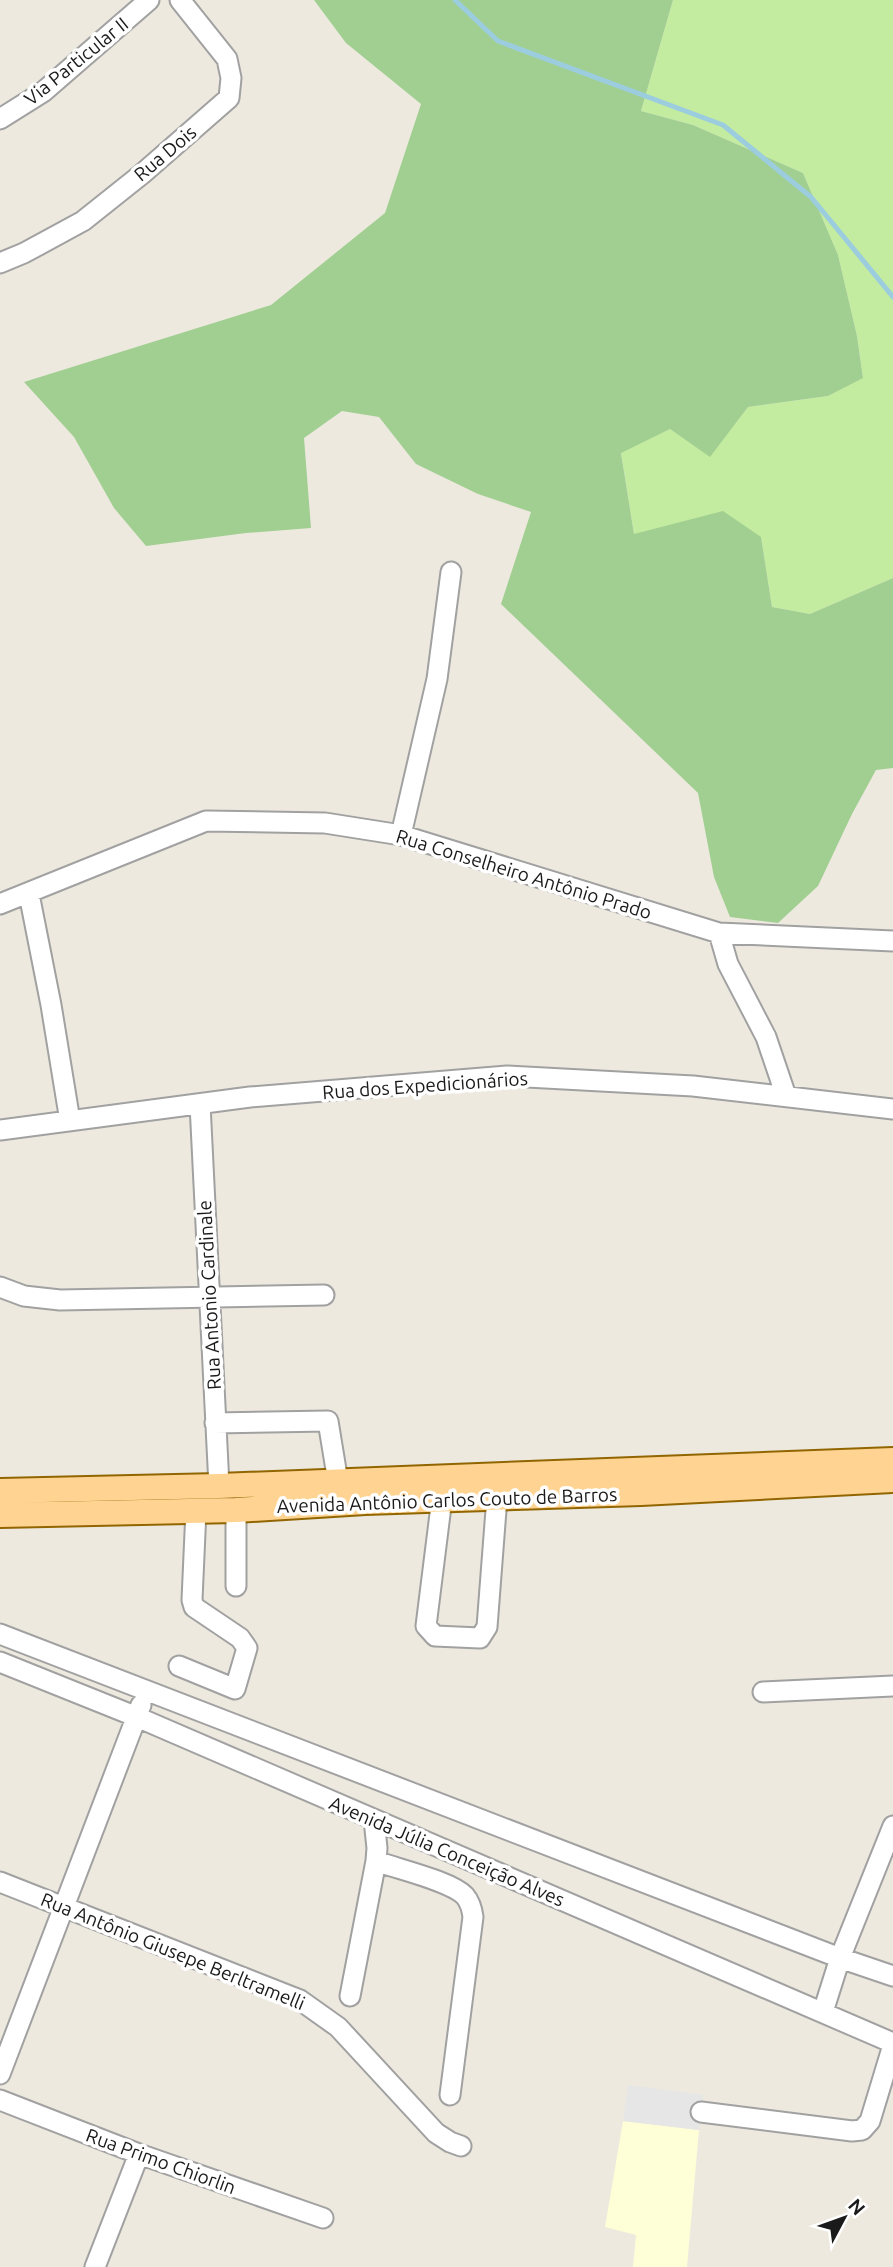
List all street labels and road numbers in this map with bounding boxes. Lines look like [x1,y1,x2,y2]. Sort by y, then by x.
street label: Via Particular II [20,12,132,110]
street label: Rua Dois [130,121,200,185]
street label: Rua Conselheiro Antônio Prado [394,825,654,923]
street label: Rua dos Expedicionários [322,1067,528,1103]
street label: Rua Antonio Cardinale [193,1200,225,1390]
street label: Avenida Antônio Carlos Couto de Barros [276,1483,618,1517]
street label: Avenida Júlia Conceição Alves [326,1791,568,1911]
street label: Rua Antônio Giusepe Berltramelli [38,1888,308,2014]
street label: Rua Primo Chiorlin [83,2124,239,2198]

